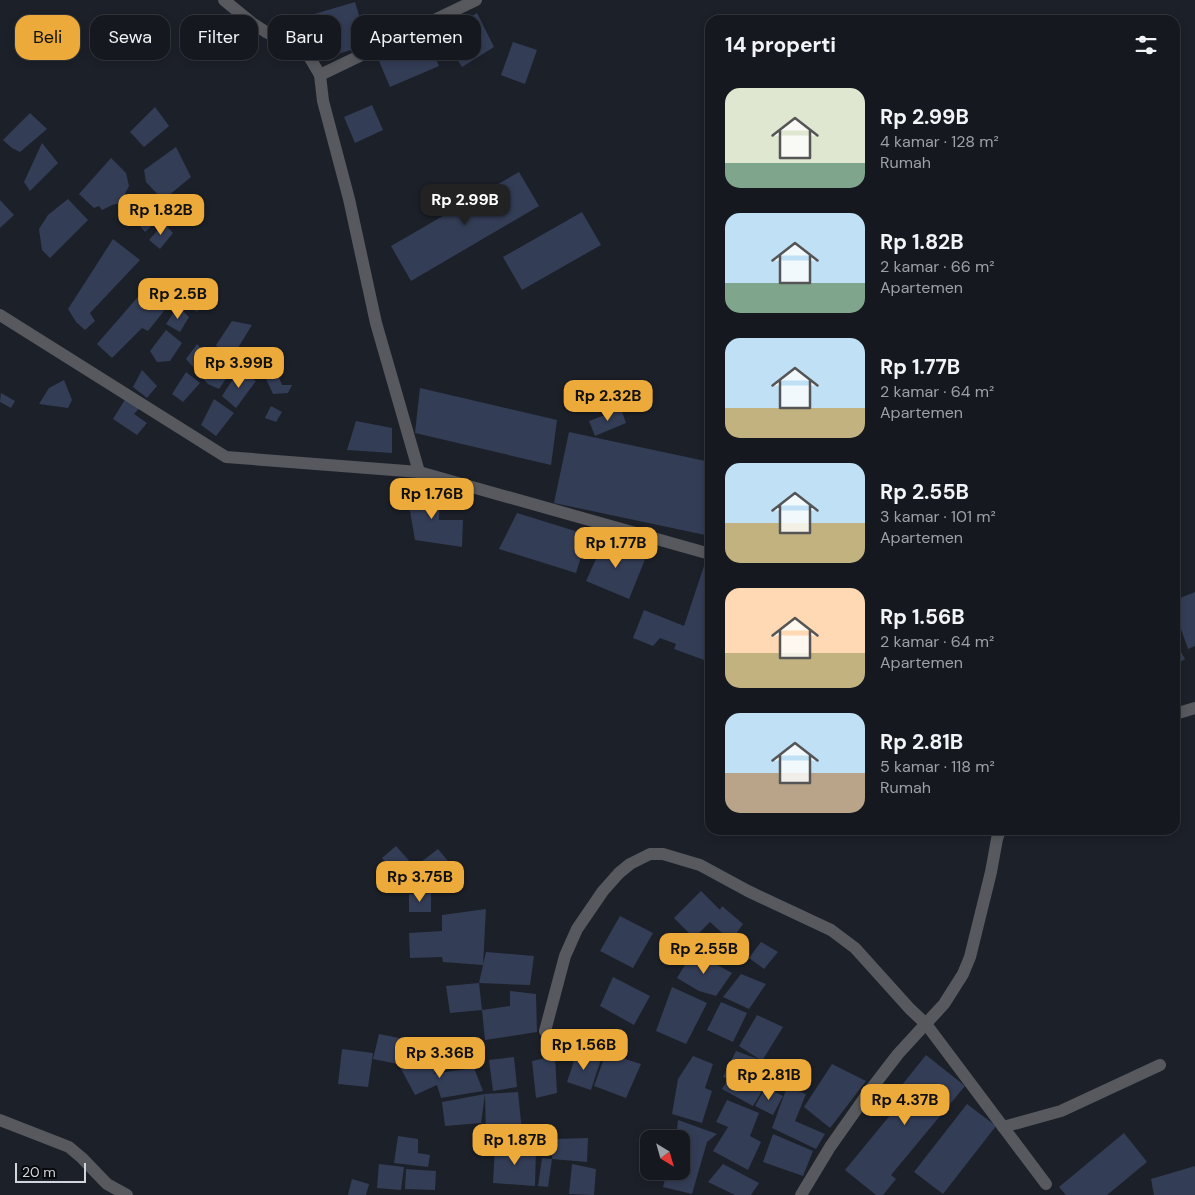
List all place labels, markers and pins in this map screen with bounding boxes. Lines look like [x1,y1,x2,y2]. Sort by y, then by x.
pin: Rp 2.99B [413,184,517,226]
pin: Rp 1.82B [109,194,213,236]
pin: Rp 2.5B [132,278,224,320]
pin: Rp 3.99B [187,346,291,389]
pin: Rp 2.32B [556,380,660,422]
pin: Rp 1.76B [380,478,484,520]
pin: Rp 1.77B [564,526,668,569]
pin: Rp 3.75B [368,860,472,903]
pin: Rp 2.55B [652,932,756,975]
pin: Rp 1.56B [532,1028,636,1071]
pin: Rp 3.36B [388,1036,492,1079]
pin: Rp 2.81B [717,1058,821,1101]
pin: Rp 4.37B [853,1084,957,1126]
pin: Rp 1.87B [463,1124,567,1166]

